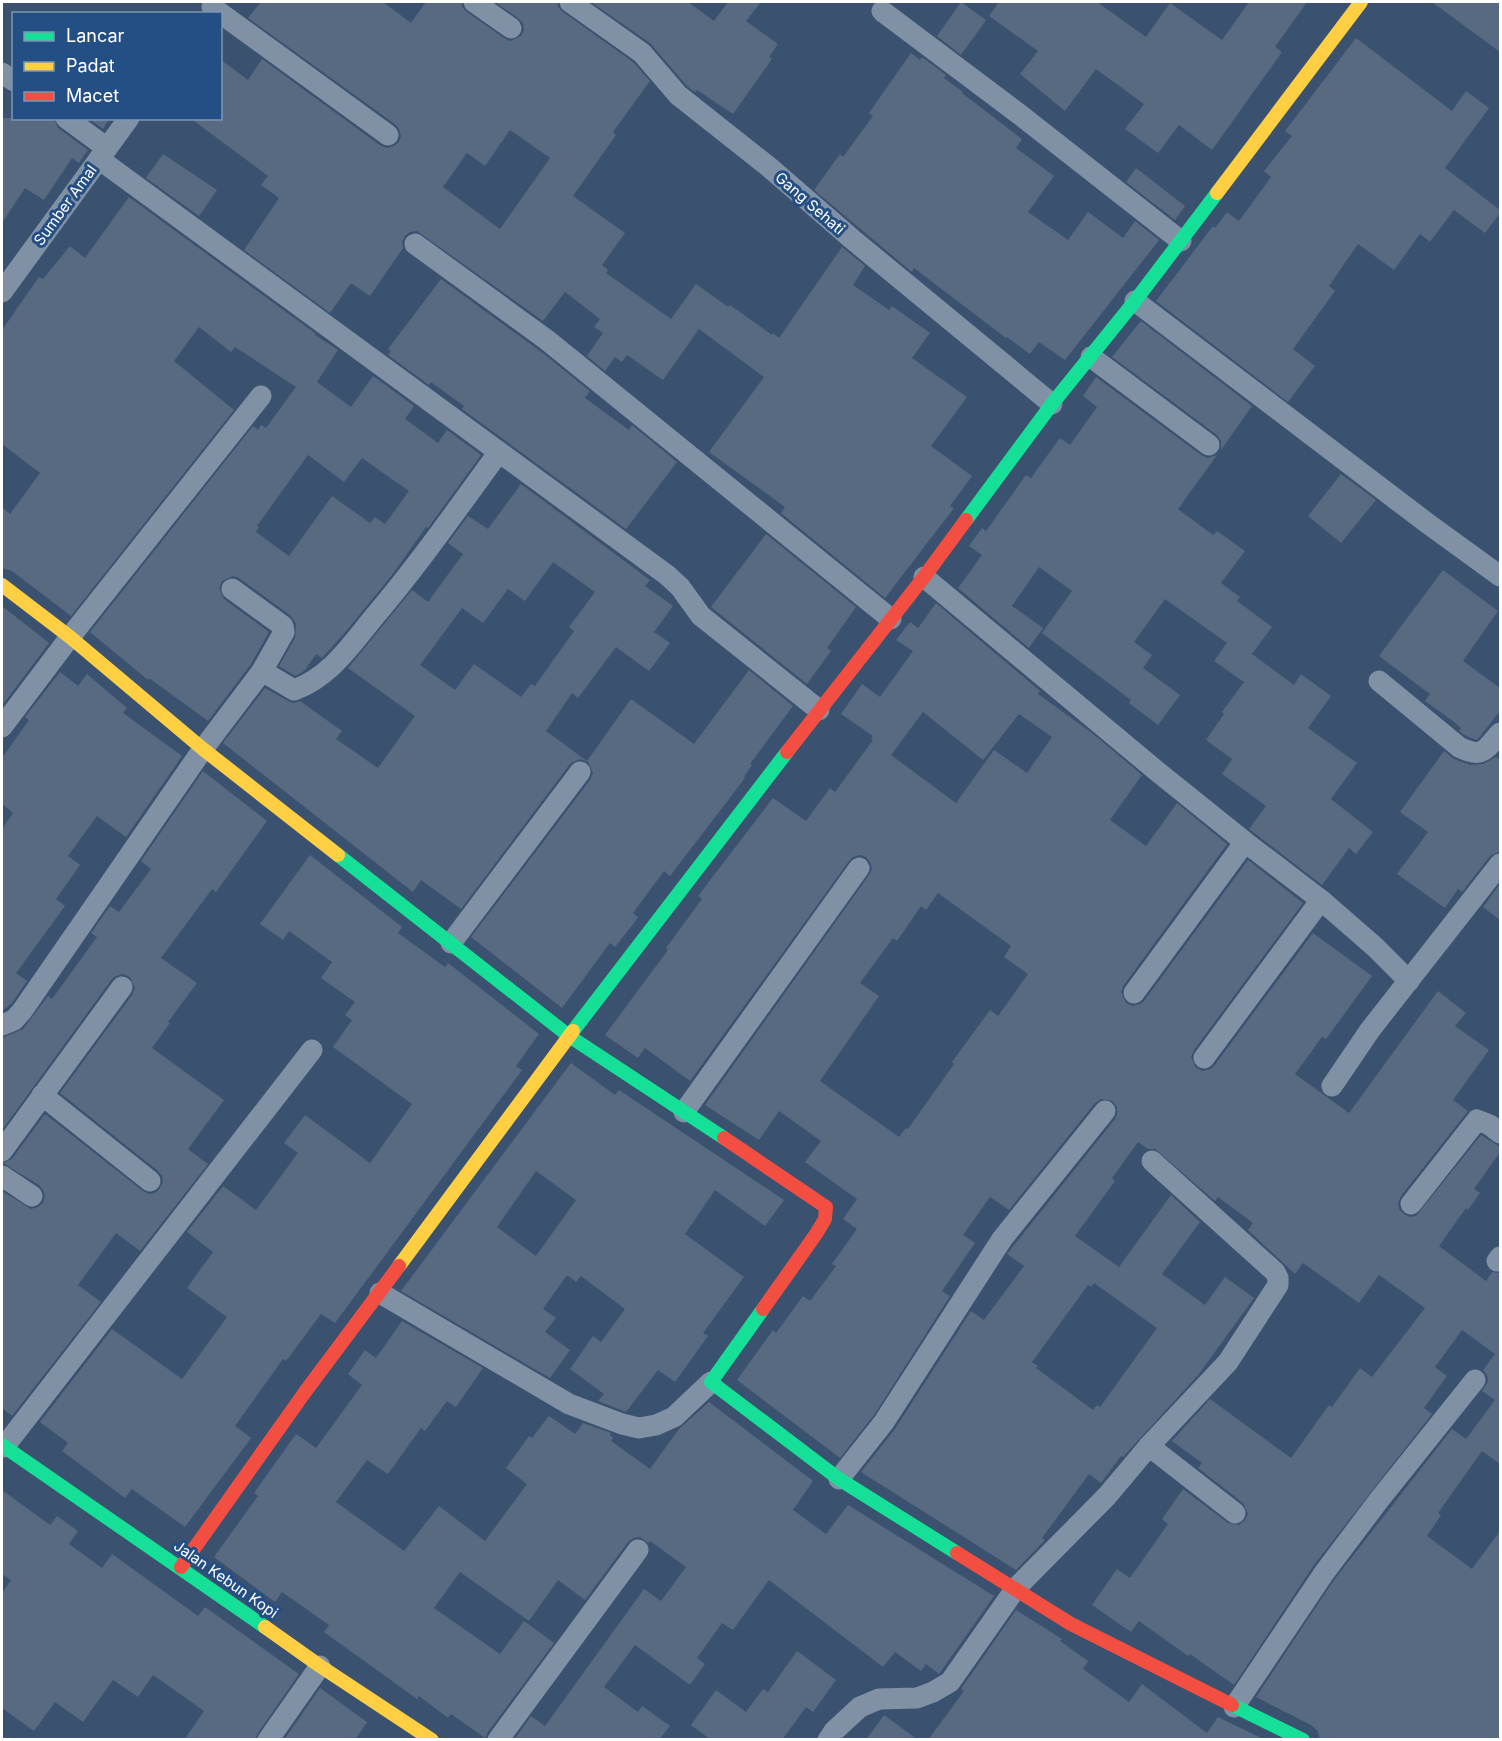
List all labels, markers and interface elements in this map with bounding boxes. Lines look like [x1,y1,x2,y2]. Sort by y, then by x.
legend [12,12,222,120]
text: Lancar [66,25,124,46]
text: Padat [66,55,115,76]
text: Macet [66,85,119,106]
street label: Sumber Amal [29,161,101,249]
street label: Gang Sehati [771,168,849,238]
street label: Jalan Kebun Kopi [170,1536,282,1622]

